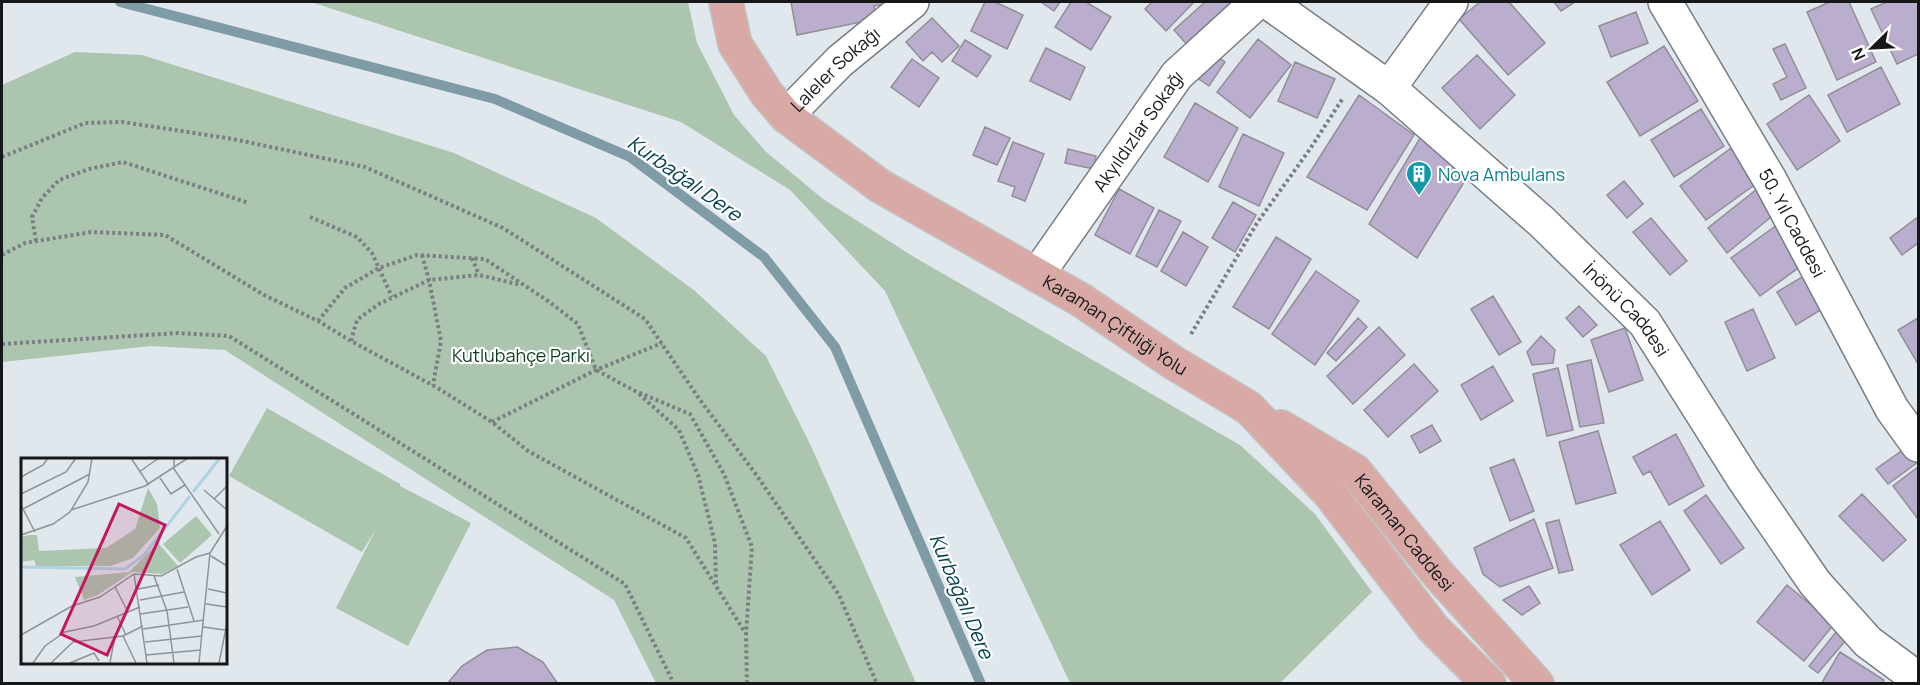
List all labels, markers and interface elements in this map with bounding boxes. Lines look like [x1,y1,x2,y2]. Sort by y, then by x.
north arrow [1842,18,1902,78]
street label: Laleler Sokağı [785,21,885,117]
text: N [1846,44,1871,64]
street label: Akyıldızlar Sokağı [1087,64,1187,196]
water label: Kurbağalı Dere [623,129,748,228]
building icon: Nova Ambulans [1404,159,1434,197]
place label: Nova Ambulans [1438,162,1565,186]
street label: 50. Yıl Caddesi [1754,164,1832,281]
street label: İnönü Caddesi [1578,257,1675,361]
street label: Karaman Çiftliği Yolu [1039,269,1192,381]
park label: Kutlubahçe Parkı [452,343,590,367]
inset map [21,458,226,664]
street label: Karaman Caddesi [1350,469,1460,596]
water label: Kurbağalı Dere [924,529,1001,664]

